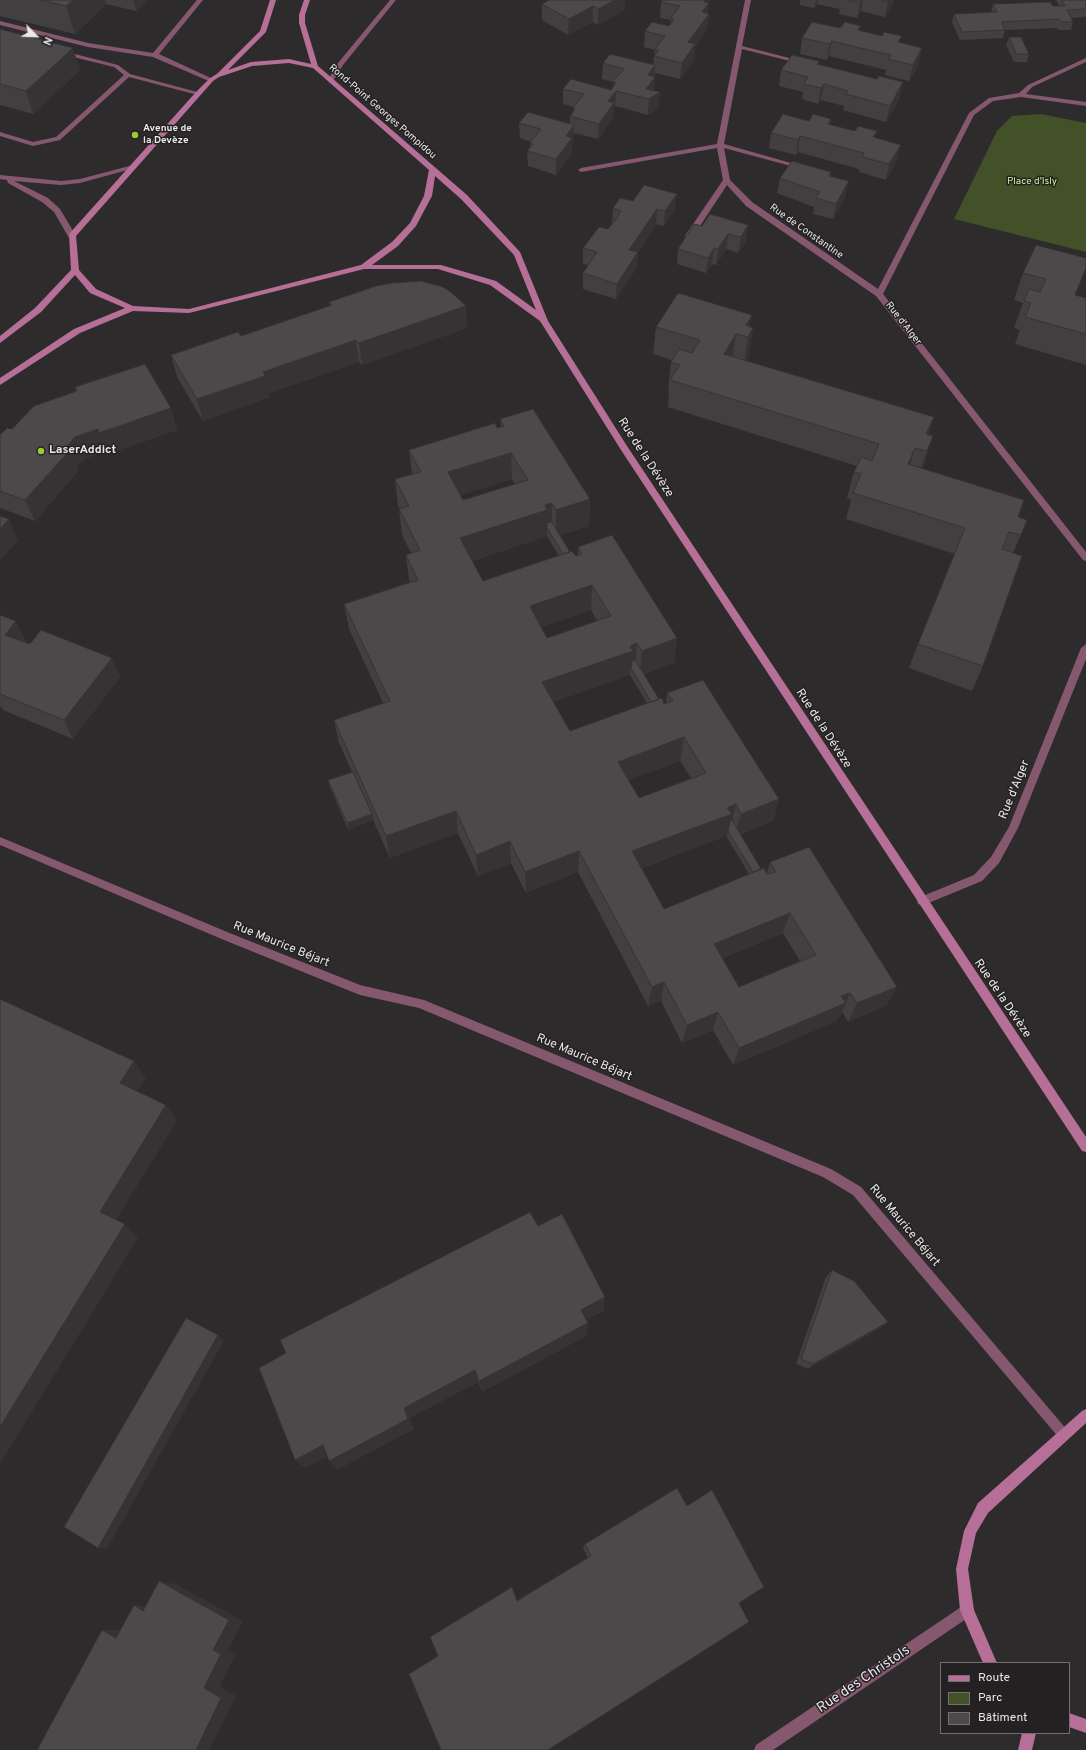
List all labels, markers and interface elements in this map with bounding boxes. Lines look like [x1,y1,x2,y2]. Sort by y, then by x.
north arrow [16,16,56,56]
text: N [39,34,55,47]
street label: Rond-Point Georges Pompidou [326,62,438,162]
place label: Avenue de la Devèze [143,123,192,146]
marker: Avenue de la Devèze [130,130,140,140]
park label: Place d'Isly [1007,176,1057,188]
street label: Rue de Constantine [767,202,845,262]
street label: Rue d'Alger [882,300,924,348]
street label: Rue de la Dévèze [614,416,676,500]
place label: LaserAddict [49,444,116,458]
marker: LaserAddict [36,446,46,456]
street label: Rue de la Dévèze [792,687,854,771]
street label: Rue d'Alger [997,758,1033,822]
street label: Rue Maurice Béjart [231,919,331,971]
street label: Rue de la Dévèze [970,957,1034,1041]
street label: Rue Maurice Béjart [534,1031,634,1085]
street label: Rue Maurice Béjart [866,1182,942,1270]
street label: Rue des Christols [814,1643,914,1717]
legend [940,1662,1070,1734]
text: Route [978,1670,1010,1686]
text: Parc [978,1690,1002,1706]
text: Bâtiment [978,1710,1028,1726]

